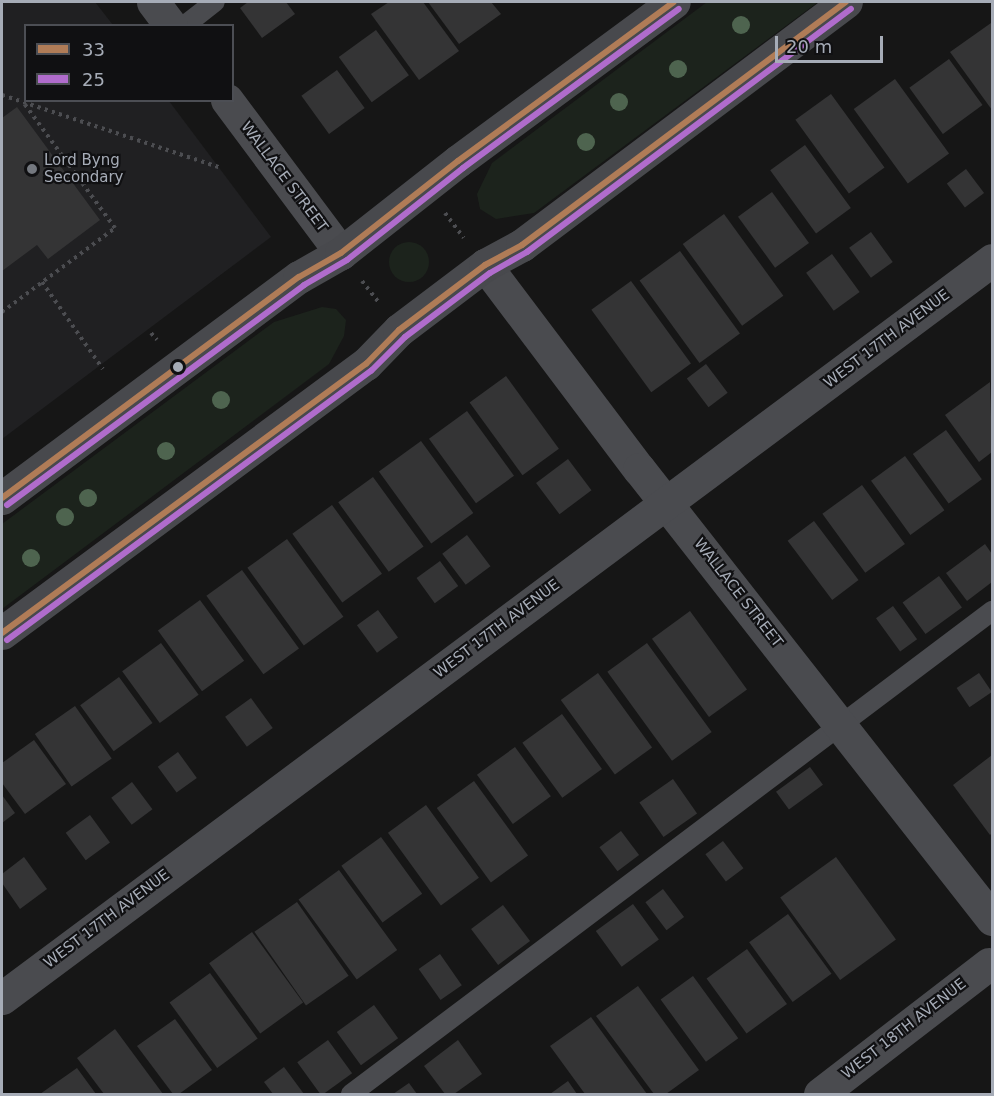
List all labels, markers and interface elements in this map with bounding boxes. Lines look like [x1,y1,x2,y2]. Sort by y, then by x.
legend [24,24,234,102]
scale bar [778,24,886,62]
text: 20 m [786,36,832,57]
text: 33 [82,39,105,60]
text: 25 [82,69,105,90]
street label: WALLACE STREET [237,118,331,236]
place label: Lord Byng Secondary [44,151,123,186]
marker: Lord Byng Secondary [25,162,39,176]
street label: WEST 17TH AVENUE [821,286,953,392]
unlabelled marker [172,361,184,373]
street label: WALLACE STREET [690,535,786,651]
street label: WEST 17TH AVENUE [431,576,563,682]
street label: WEST 17TH AVENUE [41,866,173,972]
street label: WEST 18TH AVENUE [838,975,970,1083]

